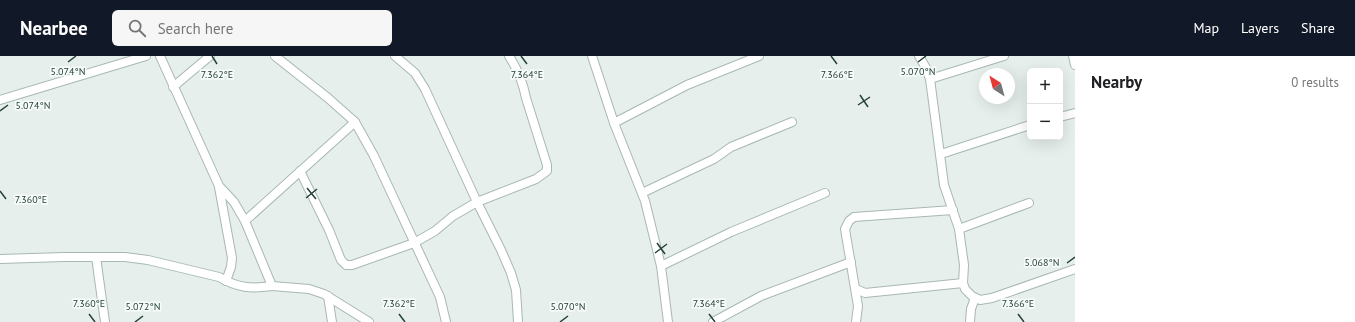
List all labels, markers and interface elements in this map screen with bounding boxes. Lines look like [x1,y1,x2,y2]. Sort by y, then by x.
search box [112,10,392,46]
text: Nearbee [20,16,88,40]
icon: search [126,17,148,39]
text: Search here [158,19,233,38]
text: Map [1193,19,1219,37]
text: Layers [1241,19,1279,37]
text: Share [1301,19,1335,37]
text: 5.074°N [51,65,85,78]
text: 5.070°N [901,65,935,78]
text: 7.362°E [201,68,233,81]
text: 7.364°E [511,68,543,81]
text: 7.366°E [821,68,853,81]
north arrow [979,68,1015,104]
map controls [1027,68,1063,140]
button: + [1027,68,1063,104]
text: Nearby [1091,71,1142,93]
text: 0 results [1291,74,1339,91]
text: 5.074°N [16,99,50,112]
button: − [1027,104,1063,140]
text: 7.360°E [15,193,47,206]
text: 5.068°N [1025,256,1059,269]
text: 7.360°E [73,297,105,310]
text: 7.362°E [383,297,415,310]
text: 7.364°E [693,297,725,310]
text: 7.366°E [1002,297,1034,310]
text: 5.072°N [126,300,160,313]
text: 5.070°N [551,300,585,313]

